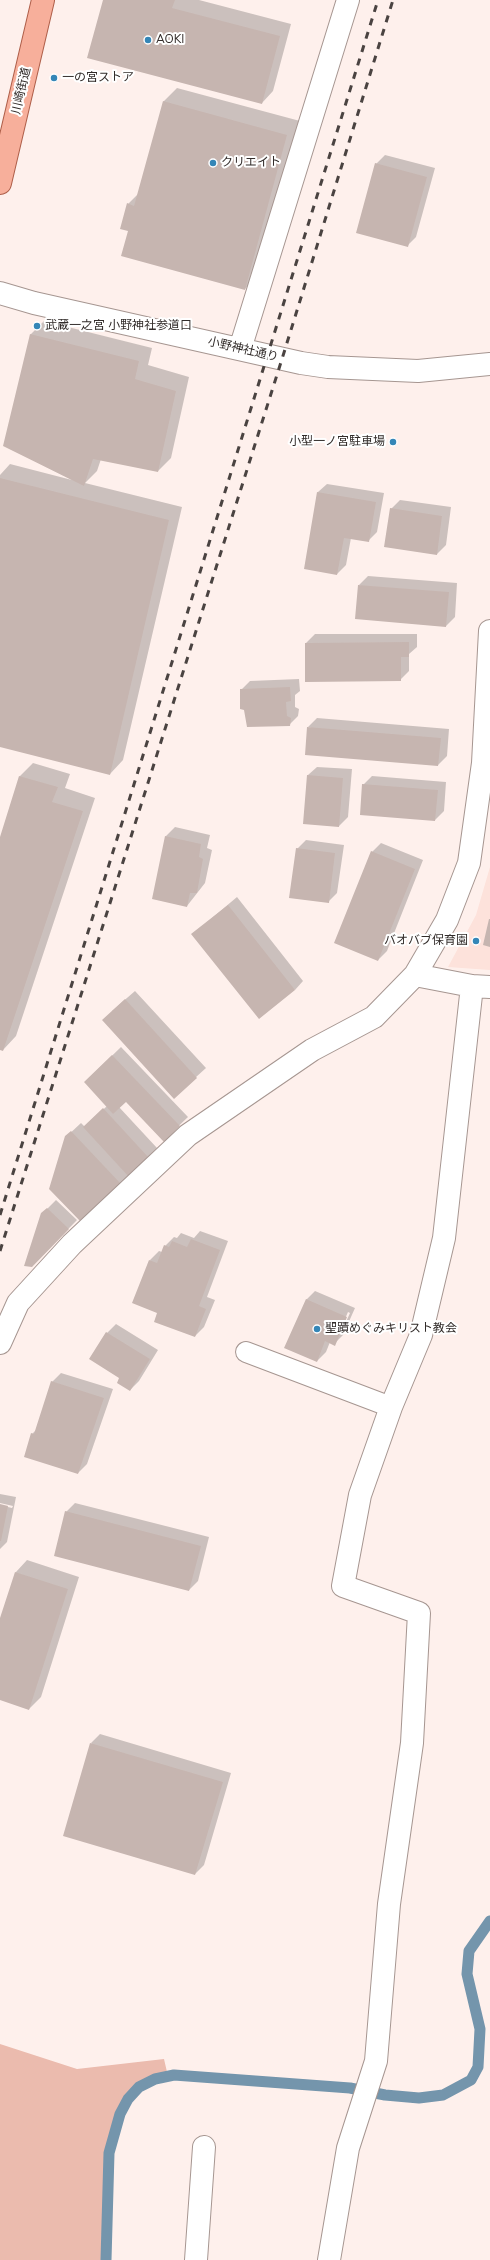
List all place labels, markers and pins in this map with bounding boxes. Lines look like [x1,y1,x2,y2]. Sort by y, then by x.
place label: AOKI [156,33,184,47]
marker: AOKI [143,35,153,45]
place label: 一の宮ストア [62,71,134,85]
marker: 一の宮ストア [49,73,59,83]
place label: クリエイト [221,156,281,170]
marker: クリエイト [208,158,218,168]
place label: 武蔵一之宮 小野神社参道口 [45,319,192,333]
marker: 武蔵一之宮 小野神社参道口 [32,321,42,331]
place label: 小型一ノ宮駐車場 [289,435,385,449]
marker: 小型一ノ宮駐車場 [388,437,398,447]
place label: バオバブ保育園 [384,934,468,948]
marker: バオバブ保育園 [471,936,481,946]
place label: 聖蹟めぐみキリスト教会 [325,1322,457,1336]
marker: 聖蹟めぐみキリスト教会 [312,1324,322,1334]

